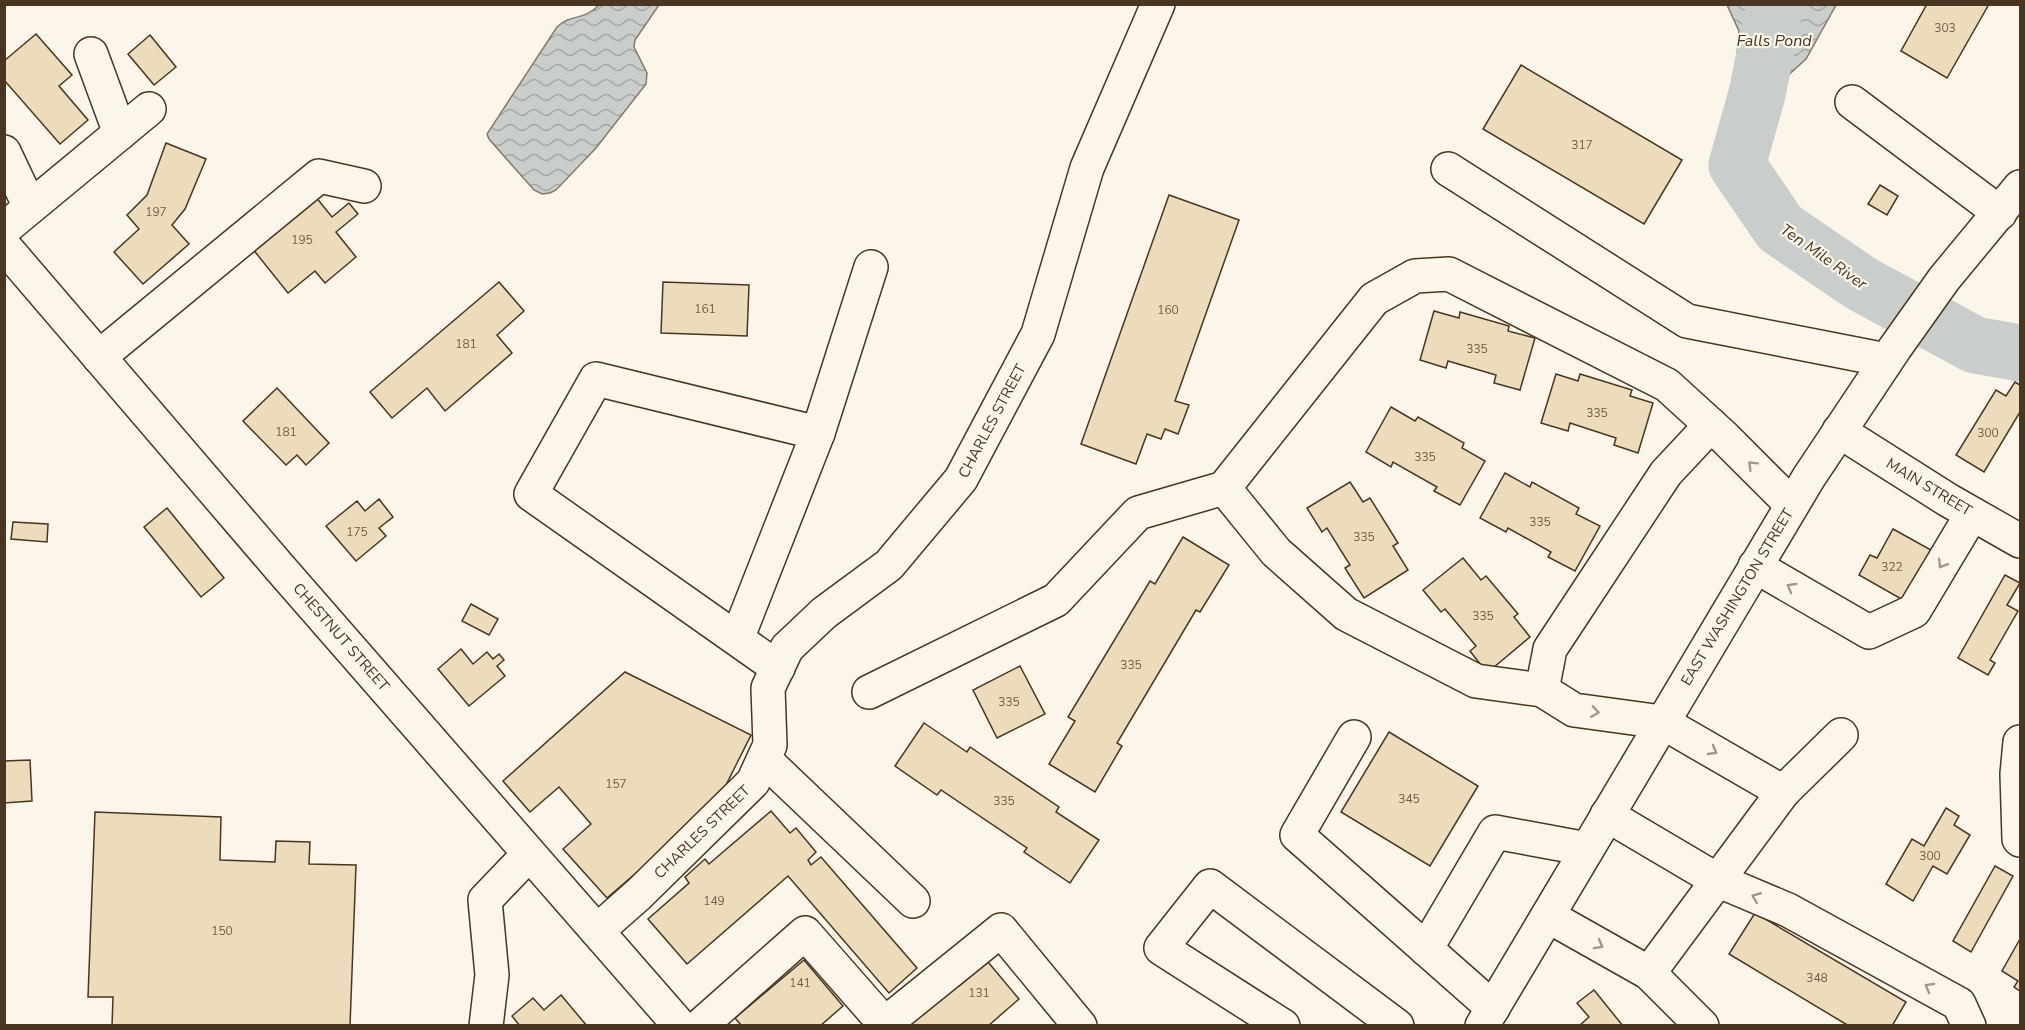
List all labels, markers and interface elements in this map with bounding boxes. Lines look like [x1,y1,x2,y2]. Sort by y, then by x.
house number: 303 [1934,20,1956,36]
water label: Falls Pond [1736,30,1812,52]
house number: 317 [1571,137,1593,153]
house number: 197 [145,204,167,220]
water label: Ten Mile River [1776,219,1872,296]
house number: 195 [291,232,313,248]
house number: 161 [694,301,716,317]
house number: 160 [1157,302,1179,318]
house number: 181 [455,336,477,352]
house number: 335 [1466,341,1488,357]
street label: CHARLES STREET [953,360,1031,482]
house number: 335 [1586,405,1608,421]
house number: 181 [275,424,297,440]
house number: 300 [1977,425,1999,441]
house number: 335 [1414,449,1436,465]
street label: MAIN STREET [1882,453,1976,521]
one-way arrow [1748,461,1759,471]
street label: EAST WASHINGTON STREET [1676,505,1798,689]
house number: 335 [1529,514,1551,530]
house number: 175 [346,524,368,540]
house number: 335 [1353,529,1375,545]
one-way arrow [1938,558,1950,568]
house number: 322 [1881,559,1903,575]
street label: CHESTNUT STREET [288,579,394,695]
one-way arrow [1787,583,1797,594]
house number: 335 [1472,608,1494,624]
house number: 335 [1120,657,1142,673]
house number: 335 [998,694,1020,710]
one-way arrow [1590,706,1599,718]
one-way arrow [1707,744,1717,756]
house number: 157 [605,776,627,792]
street label: CHARLES STREET [649,781,755,883]
house number: 345 [1398,791,1420,807]
house number: 335 [993,793,1015,809]
house number: 300 [1919,848,1941,864]
one-way arrow [1752,892,1763,904]
house number: 149 [703,893,725,909]
house number: 150 [211,923,233,939]
one-way arrow [1592,937,1603,949]
house number: 348 [1806,970,1828,986]
house number: 141 [789,975,811,991]
one-way arrow [1925,983,1935,994]
house number: 131 [968,985,990,1001]

